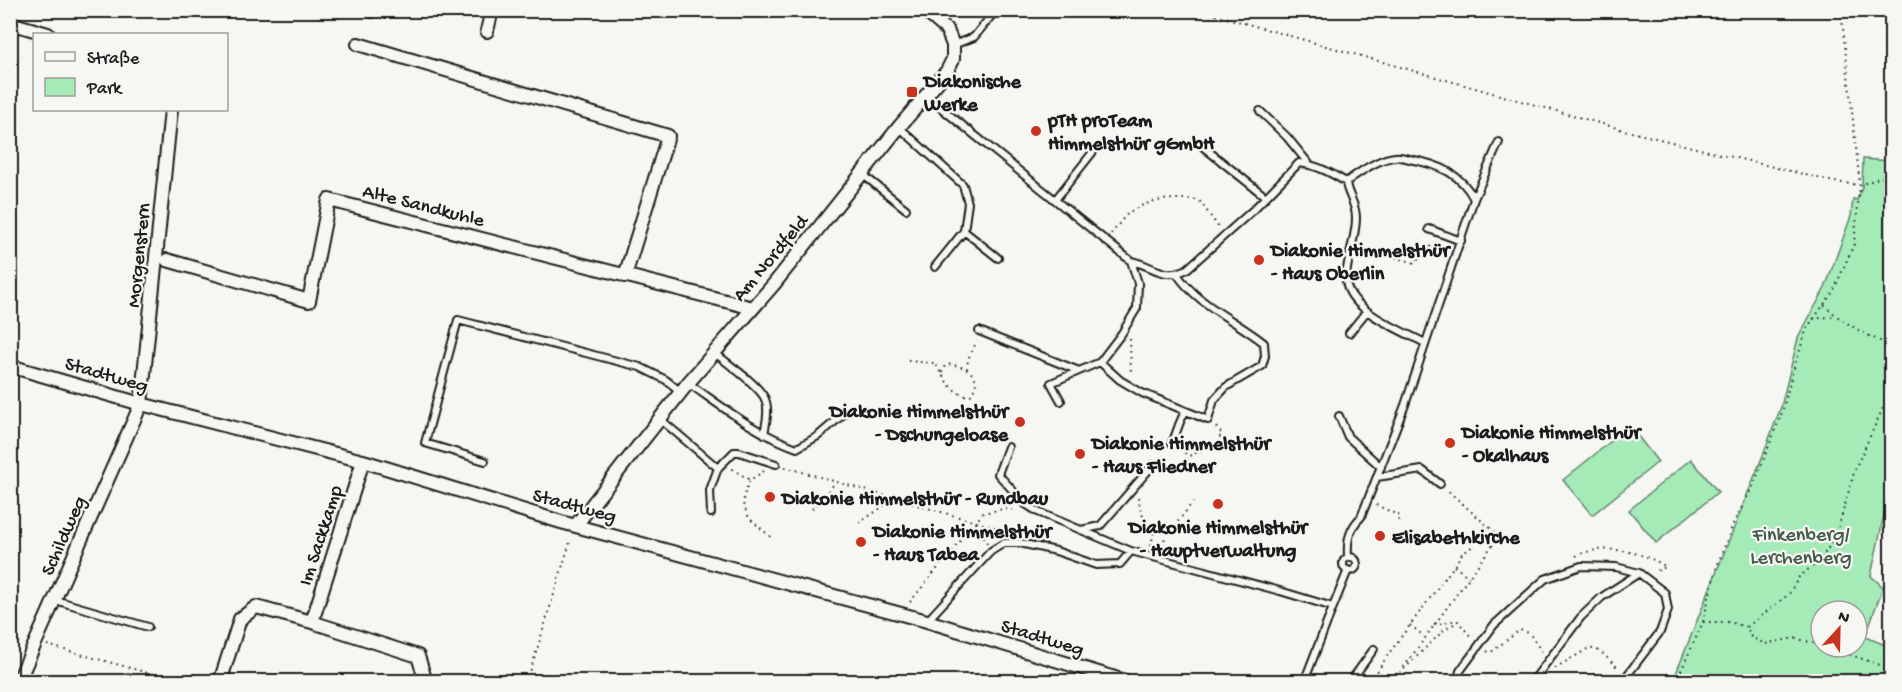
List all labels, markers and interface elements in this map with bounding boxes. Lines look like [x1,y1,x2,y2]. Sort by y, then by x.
legend [33,33,228,111]
text: Straße [87,49,140,70]
place label: Diakonische Werke [922,72,1022,118]
text: Park [86,79,123,100]
marker: Diakonische Werke [905,85,919,99]
place label: pTH proTeam Himmelsthür gGmbH [1047,111,1215,157]
marker: pTH proTeam Himmelsthür gGmbH [1029,124,1043,138]
street label: Alte Sandkuhle [360,181,487,234]
street label: Morgenstern [124,201,157,309]
street label: Am Nordfeld [729,210,816,307]
place label: Diakonie Himmelsthür - Haus Oberlin [1269,241,1451,287]
marker: Diakonie Himmelsthür - Haus Oberlin [1252,253,1266,267]
street label: Stadtweg [62,354,150,399]
place label: Diakonie Himmelsthür - Dschungeloase [828,402,1010,448]
marker: Diakonie Himmelsthür - Dschungeloase [1013,415,1027,429]
place label: Diakonie Himmelsthür - Okalhaus [1460,423,1642,469]
place label: Diakonie Himmelsthür - Haus Fliedner [1090,434,1272,480]
marker: Diakonie Himmelsthür - Okalhaus [1443,436,1457,450]
marker: Diakonie Himmelsthür - Haus Fliedner [1073,447,1087,461]
street label: Im Sackkamp [295,483,349,589]
street label: Stadtweg [530,485,618,530]
place label: Diakonie Himmelsthür - Rundbau [780,489,1049,512]
marker: Diakonie Himmelsthür - Rundbau [763,490,777,504]
street label: Schildweg [38,493,93,580]
marker: Diakonie Himmelsthür - Hauptverwaltung [1211,497,1225,511]
place label: Diakonie Himmelsthür - Hauptverwaltung [1127,518,1309,564]
place label: Diakonie Himmelsthür - Haus Tabea [871,522,1053,568]
park label: Finkenberg/ Lerchenberg [1750,525,1852,571]
place label: Elisabethkirche [1392,528,1520,551]
marker: Elisabethkirche [1373,529,1387,543]
marker: Diakonie Himmelsthür - Haus Tabea [854,535,868,549]
north arrow [1809,599,1869,659]
text: N [1835,608,1852,629]
street label: Stadtweg [998,616,1086,663]

